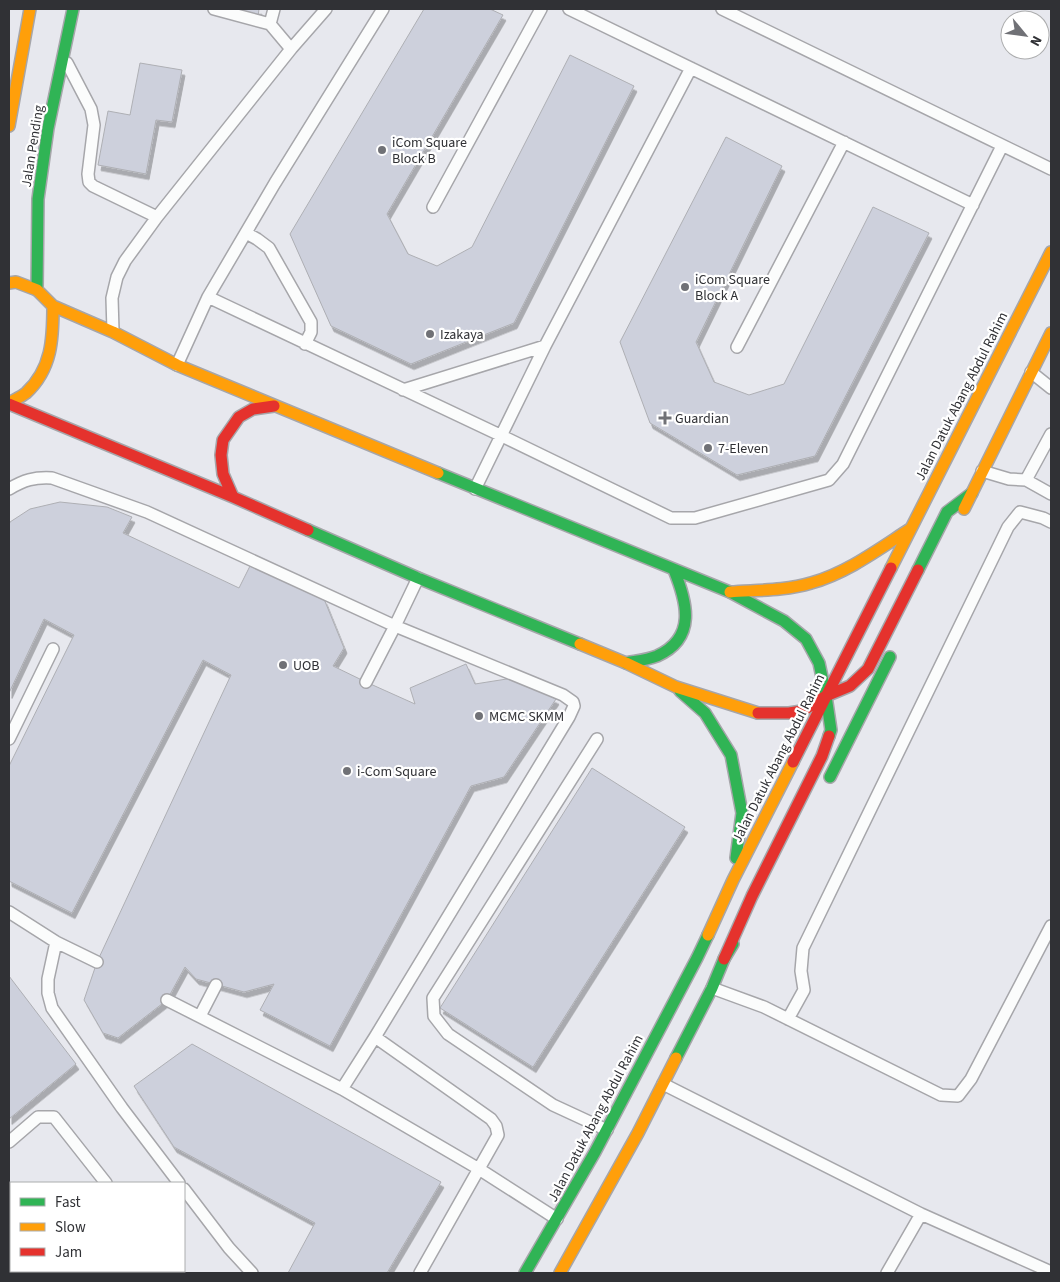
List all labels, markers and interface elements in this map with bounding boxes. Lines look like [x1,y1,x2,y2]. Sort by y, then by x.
north arrow [1000,10,1050,60]
text: N [1024,32,1046,50]
street label: Jalan Pending [17,104,49,189]
place label: iCom Square Block B [392,133,467,169]
marker: iCom Square Block B [376,144,388,156]
place label: iCom Square Block A [695,270,770,306]
marker: iCom Square Block A [679,281,691,293]
street label: Jalan Datuk Abang Abdul Rahim [911,309,1013,484]
place label: Izakaya [440,325,484,345]
marker: Izakaya [424,328,436,340]
place label: Guardian [675,409,729,429]
marker: Guardian [659,412,671,424]
place label: 7-Eleven [718,439,768,459]
marker: 7-Eleven [702,442,714,454]
place label: UOB [293,656,320,676]
marker: UOB [277,659,289,671]
street label: Jalan Datuk Abang Abdul Rahim [728,671,830,846]
place label: MCMC SKMM [489,707,564,727]
marker: MCMC SKMM [473,710,485,722]
place label: i-Com Square [357,762,436,782]
marker: i-Com Square [341,765,353,777]
street label: Jalan Datuk Abang Abdul Rahim [543,1031,649,1206]
legend [10,1182,185,1272]
text: Fast [55,1192,81,1213]
text: Slow [55,1217,86,1238]
text: Jam [55,1242,82,1263]

